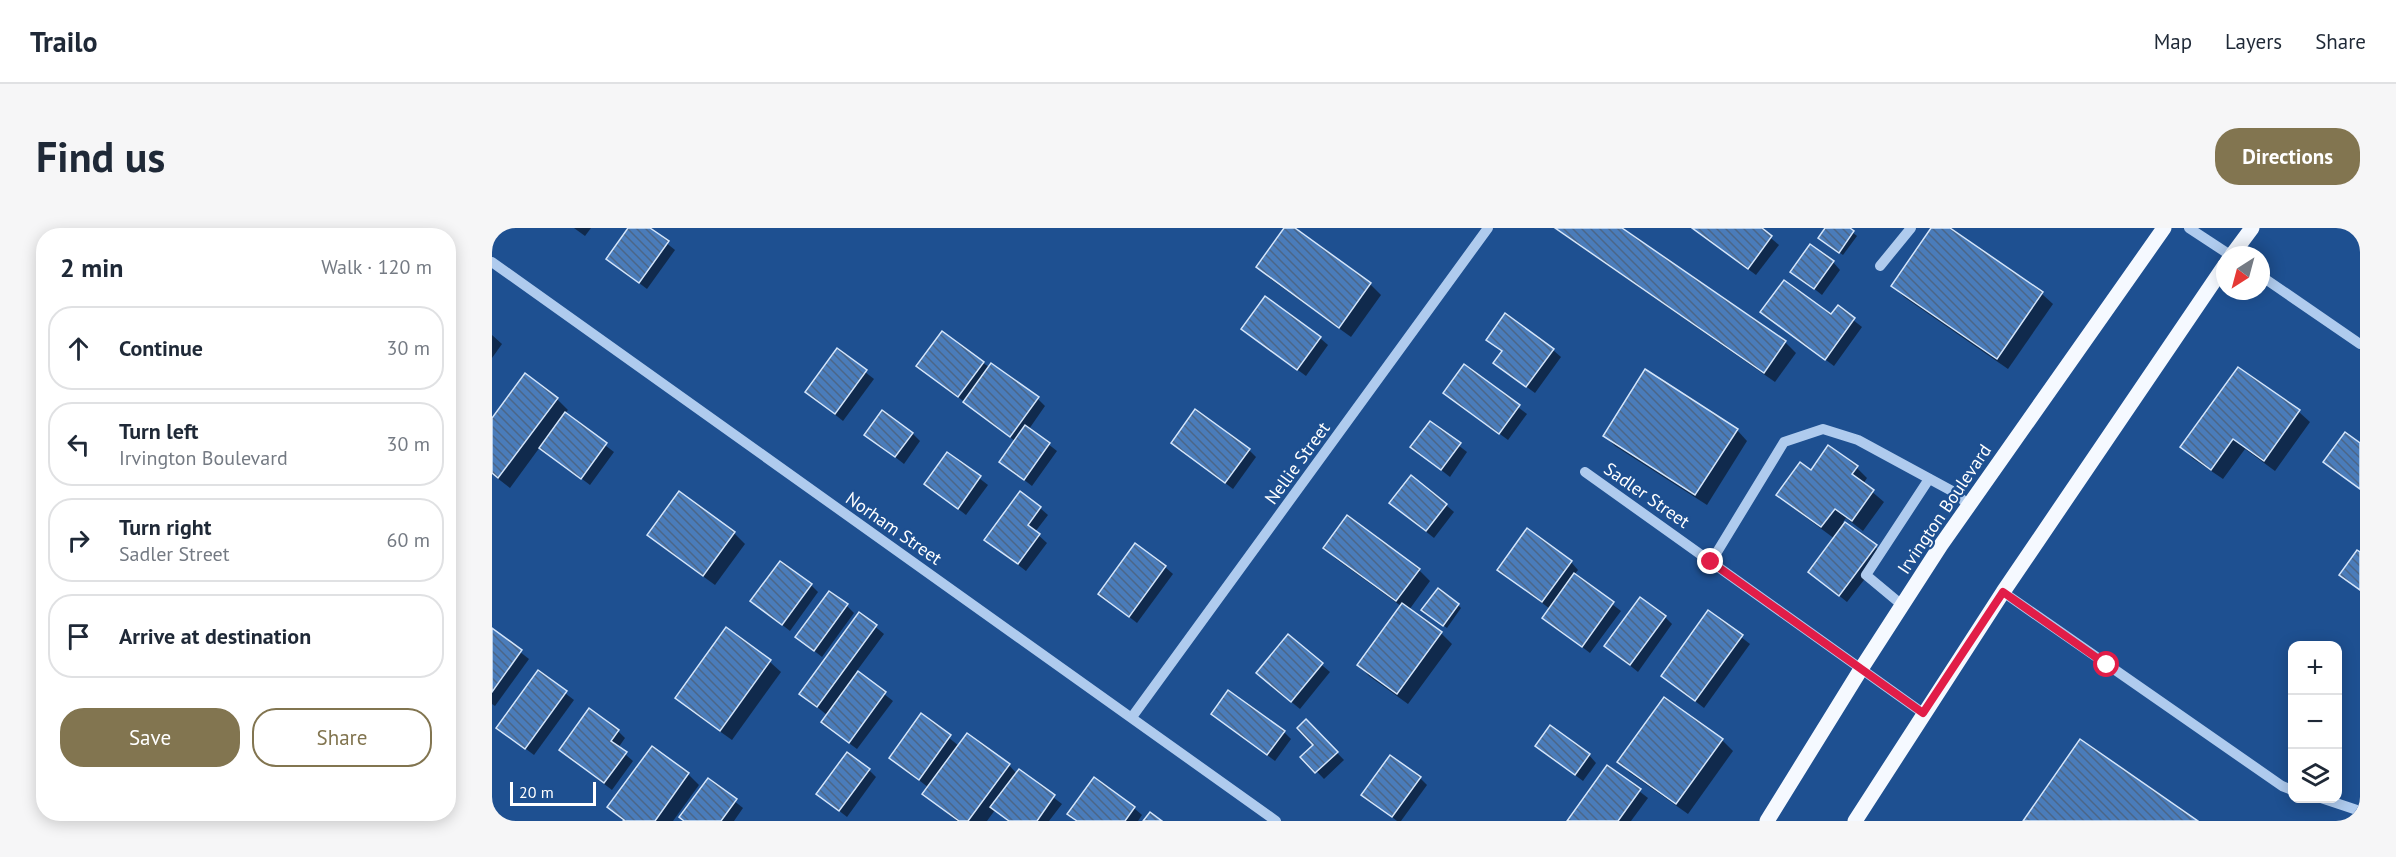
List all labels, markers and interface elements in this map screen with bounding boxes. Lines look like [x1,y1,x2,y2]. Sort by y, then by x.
text: Trailo [30,23,97,60]
text: Map [2154,28,2192,55]
text: Layers [2225,28,2282,55]
text: Share [2315,28,2366,55]
button: Directions [2215,128,2360,185]
text: Find us [36,129,165,184]
north arrow [2216,246,2270,300]
text: 2 min [60,251,123,284]
text: Walk · 120 m [321,254,432,280]
icon: ahead [62,332,95,365]
text: Continue [119,334,203,362]
text: 30 m [387,335,430,361]
text: Turn left [119,417,199,445]
street label: Nellie Street [1259,417,1335,509]
icon: left [62,428,95,461]
text: 30 m [387,431,430,457]
street label: Irvington Boulevard [1892,440,1996,578]
text: Irvington Boulevard [119,445,288,471]
street label: Sadler Street [1600,457,1694,533]
street label: Norham Street [842,486,946,570]
text: Turn right [119,513,211,541]
icon: right [62,524,95,557]
text: 60 m [387,527,430,553]
text: Sadler Street [119,541,230,567]
route end [1697,548,1723,574]
icon: arrive [62,620,95,653]
text: Arrive at destination [119,622,311,650]
map controls [2288,641,2342,803]
button: + [2288,641,2342,695]
route start [2093,651,2119,677]
button: − [2288,695,2342,749]
button: Save [60,708,240,767]
button: Share [252,708,432,767]
button: layers [2288,749,2342,803]
scale bar [510,779,596,806]
text: 20 m [519,782,554,802]

